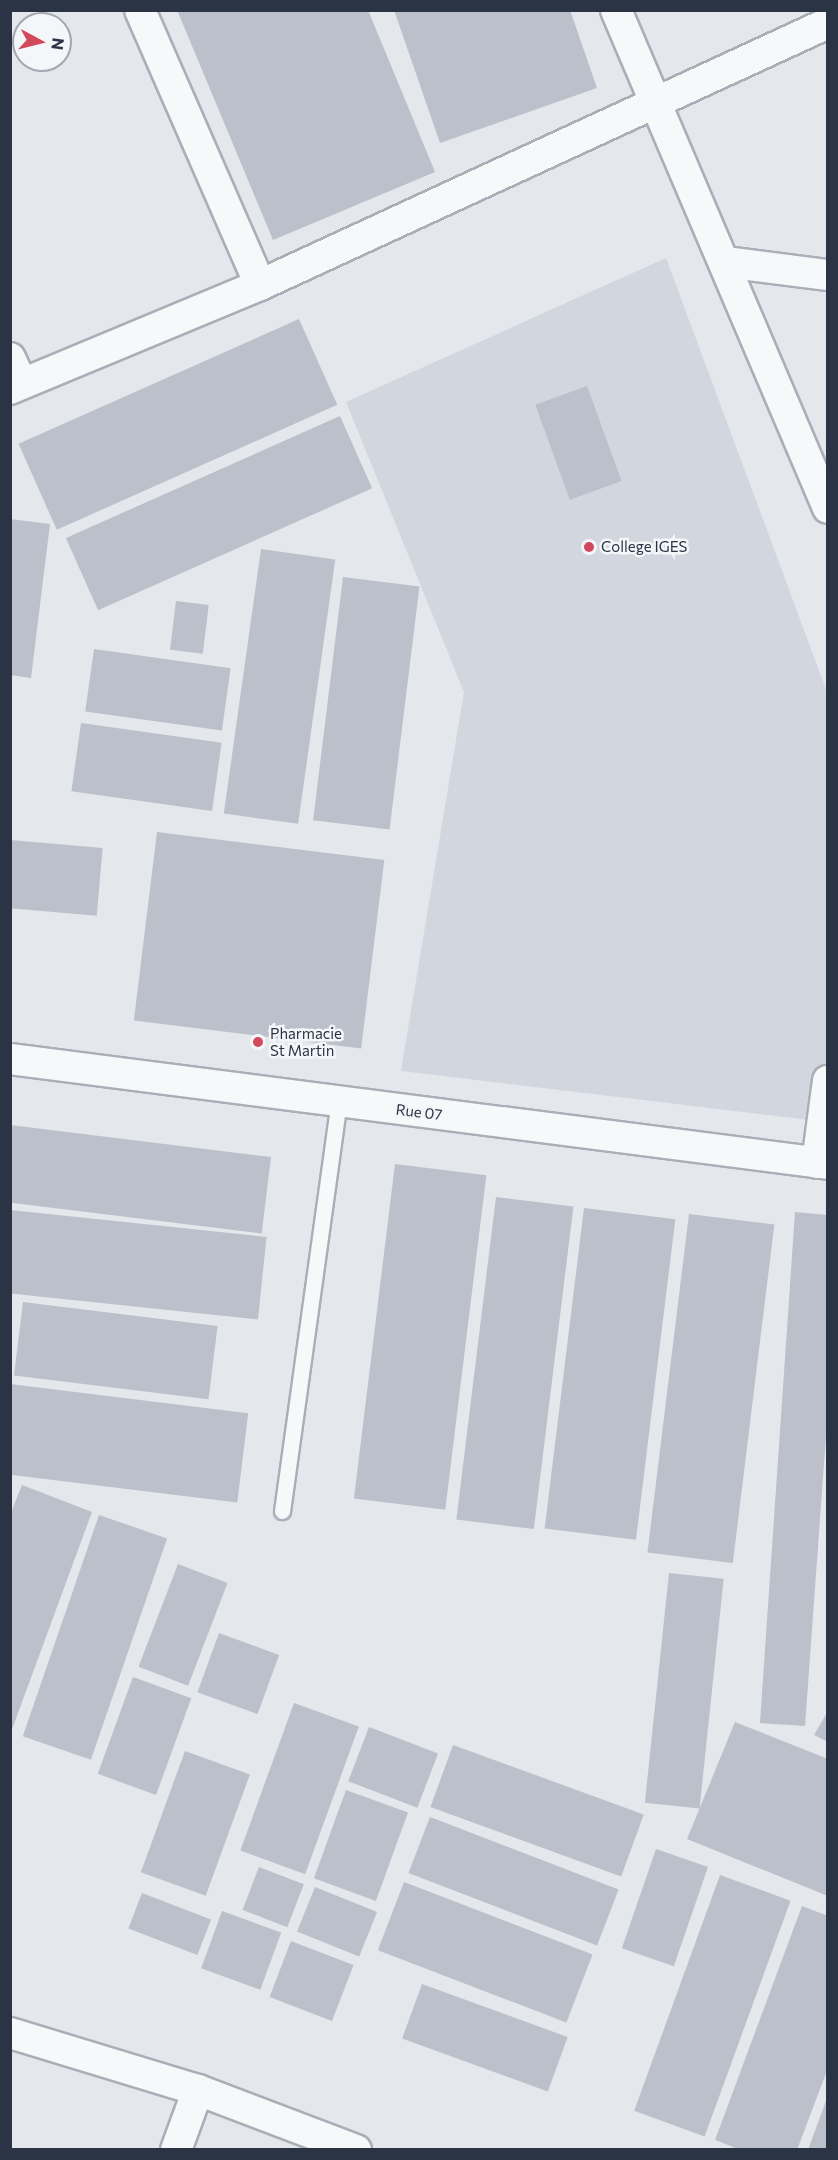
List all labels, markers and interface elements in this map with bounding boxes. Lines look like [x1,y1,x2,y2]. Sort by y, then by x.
north arrow [12,12,72,72]
text: N [48,37,69,51]
place label: College IGES [601,538,687,556]
marker: College IGES [582,540,596,554]
place label: Pharmacie St Martin [270,1024,342,1059]
marker: Pharmacie St Martin [251,1035,265,1049]
street label: Rue 07 [395,1100,443,1124]

